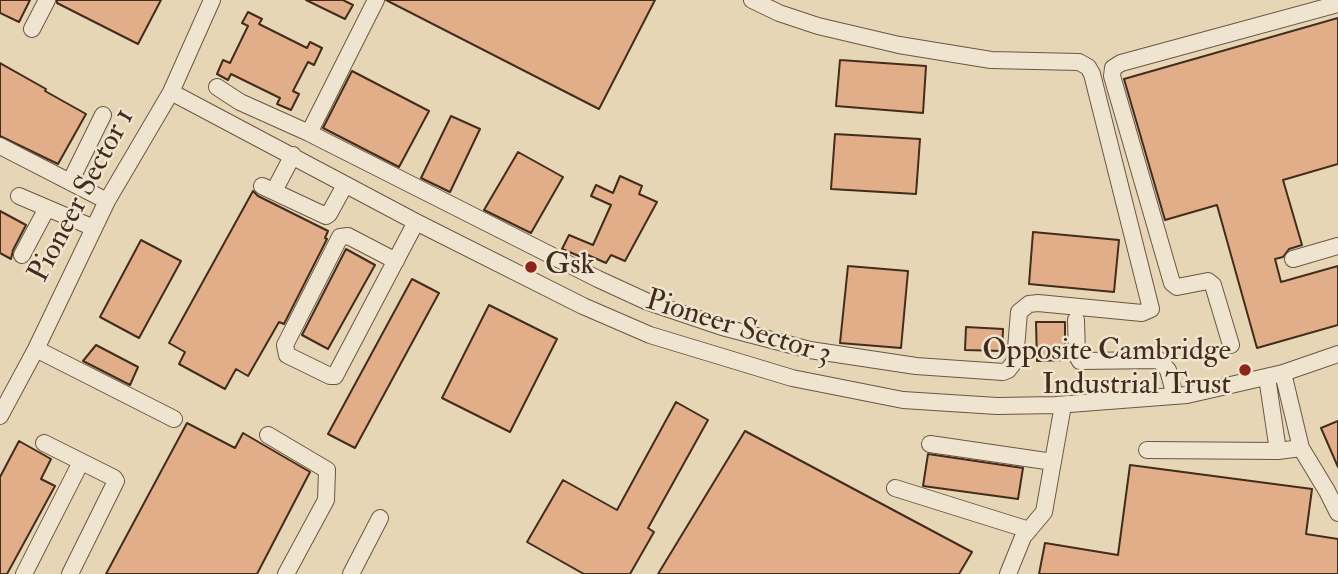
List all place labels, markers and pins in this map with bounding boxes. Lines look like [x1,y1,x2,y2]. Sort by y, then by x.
place label: Gsk [545,249,595,285]
marker: Gsk [523,259,539,275]
place label: Opposite Cambridge Industrial Trust [982,335,1231,406]
marker: Opposite Cambridge Industrial Trust [1237,362,1253,378]

